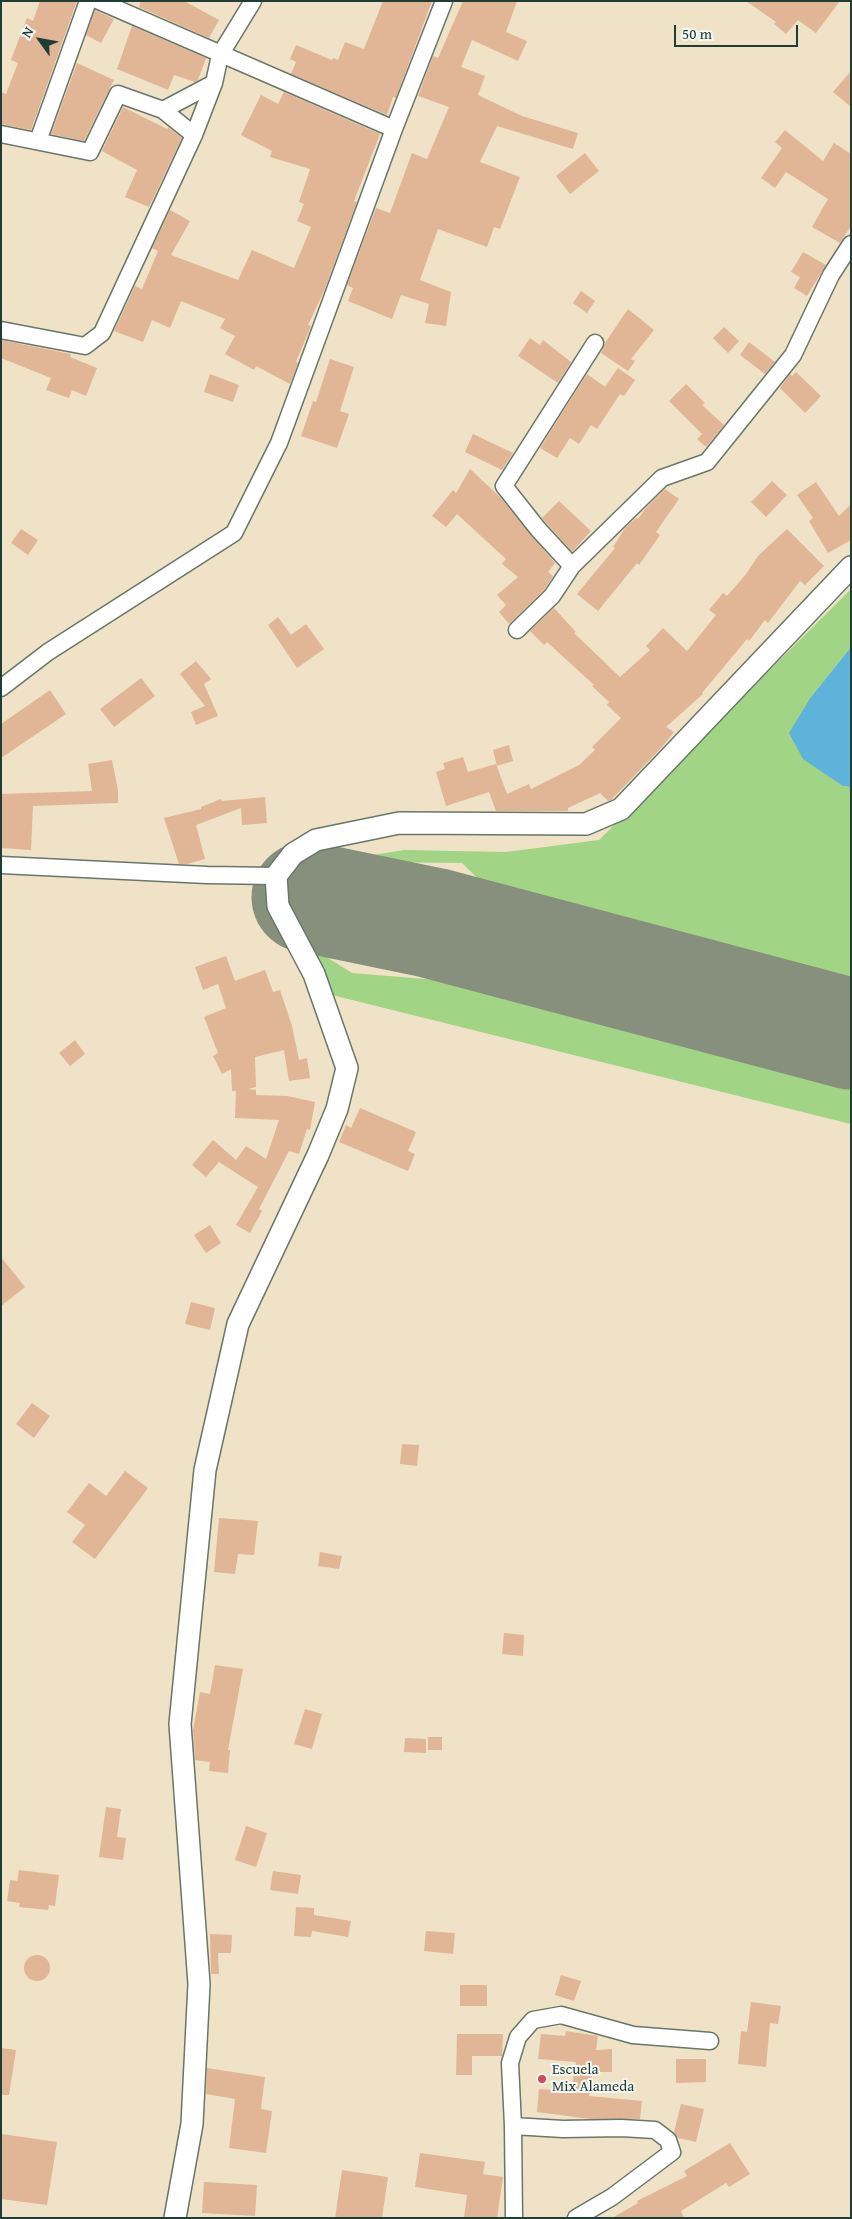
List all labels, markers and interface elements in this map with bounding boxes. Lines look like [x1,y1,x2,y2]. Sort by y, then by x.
north arrow [15,15,65,65]
scale bar [677,15,801,47]
text: N [16,23,38,41]
text: 50 m [682,23,712,44]
place label: Escuela Mix Alameda [552,2061,634,2096]
marker: Escuela Mix Alameda [536,2073,548,2085]

